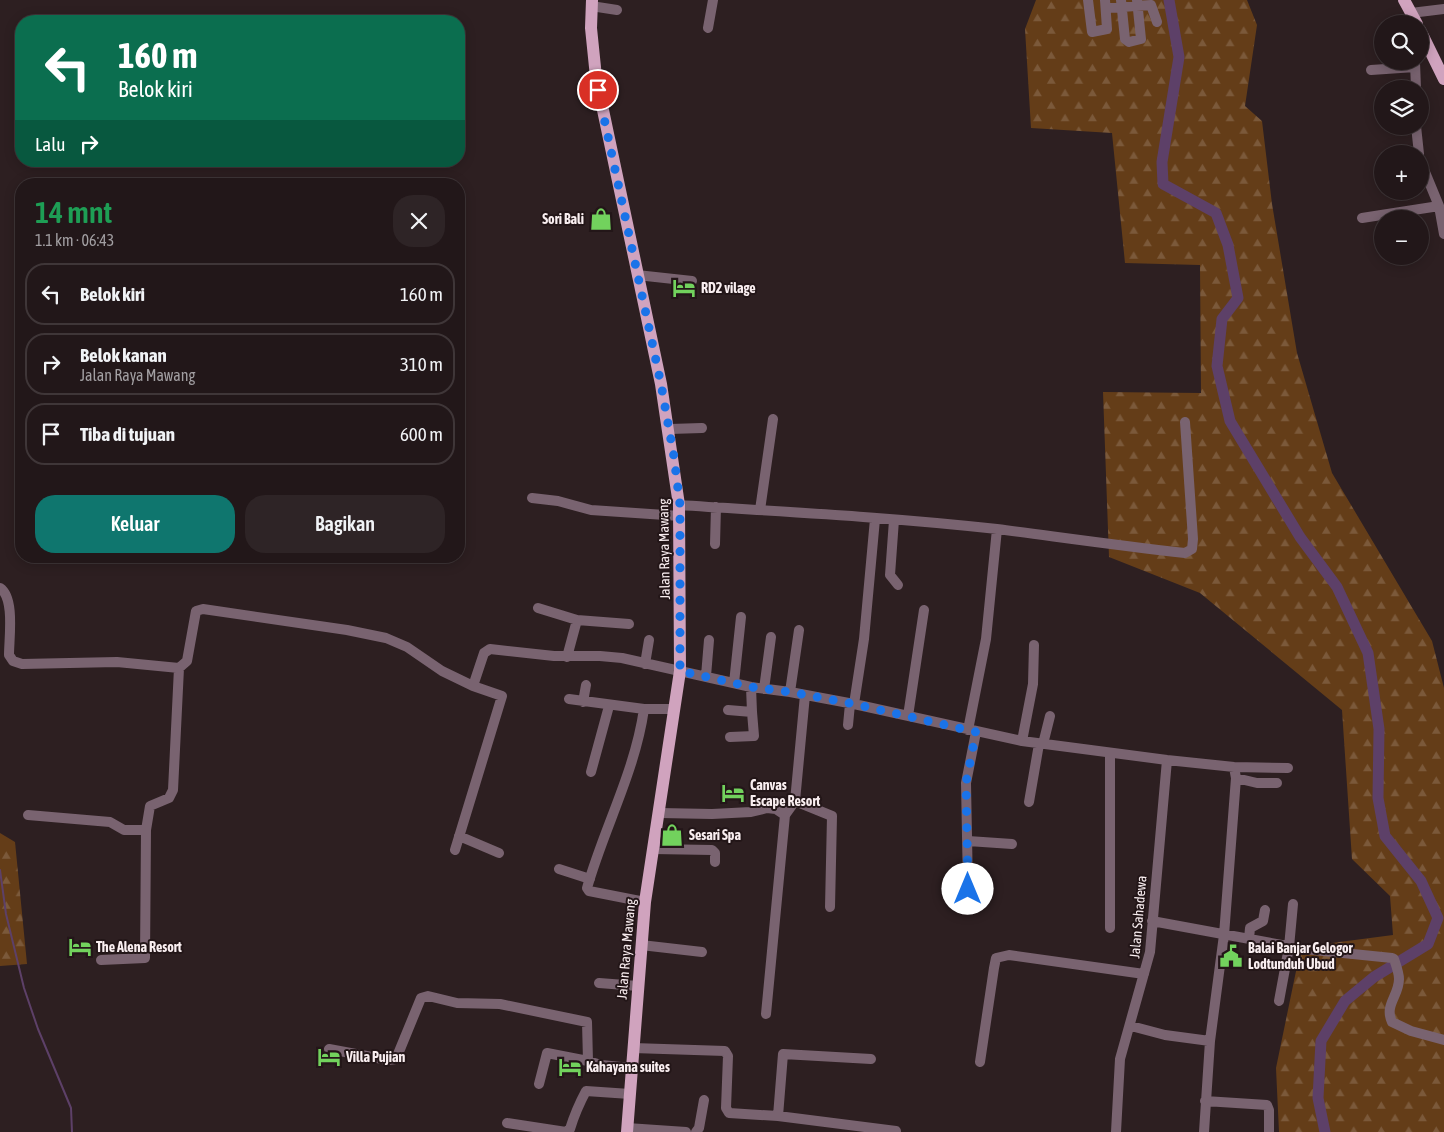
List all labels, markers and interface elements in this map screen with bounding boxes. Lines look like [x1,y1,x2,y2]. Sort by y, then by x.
map controls [1374,15,1429,265]
button: search [1374,15,1429,70]
icon: left [35,35,100,100]
text: 160 m [118,35,197,75]
pin [577,69,619,111]
text: Belok kiri [118,76,193,102]
icon: arrive [584,76,612,104]
button: layers [1374,80,1429,135]
icon: right [75,130,103,158]
text: Lalu [35,133,65,155]
button: + [1374,145,1429,200]
text: 14 mnt [35,195,112,229]
button: close [393,195,445,247]
shop icon: Sori Bali [588,206,614,232]
button: − [1374,210,1429,265]
place label: Sori Bali [542,211,584,227]
text: 1.1 km · 06:43 [35,231,114,249]
hotel icon: RD2 vilage [671,275,697,301]
icon: left [37,280,65,308]
place label: RD2 vilage [701,280,756,296]
text: Belok kiri [80,283,145,305]
text: 160 m [400,283,443,305]
text: Belok kanan [80,344,167,366]
icon: right [37,350,65,378]
text: 310 m [400,353,443,375]
text: Jalan Raya Mawang [80,366,195,384]
icon: arrive [37,420,65,448]
text: Tiba di tujuan [80,423,175,445]
text: 600 m [400,423,443,445]
button: Keluar [35,495,235,553]
button: Bagikan [245,495,445,553]
street label: Jalan Raya Mawang [655,498,673,600]
place label: Canvas Escape Resort [750,777,820,809]
hotel icon: Canvas Escape Resort [720,780,746,806]
shop icon: Sesari Spa [659,822,685,848]
place label: Sesari Spa [689,827,741,843]
position arrow [941,862,993,914]
street label: Jalan Sahadewa [1126,875,1150,959]
street label: Jalan Raya Mawang [614,898,638,1000]
hotel icon: The Alena Resort [67,934,93,960]
place label: The Alena Resort [96,939,182,955]
place label: Balai Banjar Gelogor Lodtunduh Ubud [1248,940,1353,972]
public building icon: Balai Banjar Gelogor Lodtunduh Ubud [1218,943,1244,969]
hotel icon: Villa Pujian [316,1044,342,1070]
place label: Villa Pujian [345,1049,405,1065]
hotel icon: Kahayana suites [557,1054,583,1080]
place label: Kahayana suites [586,1059,670,1075]

